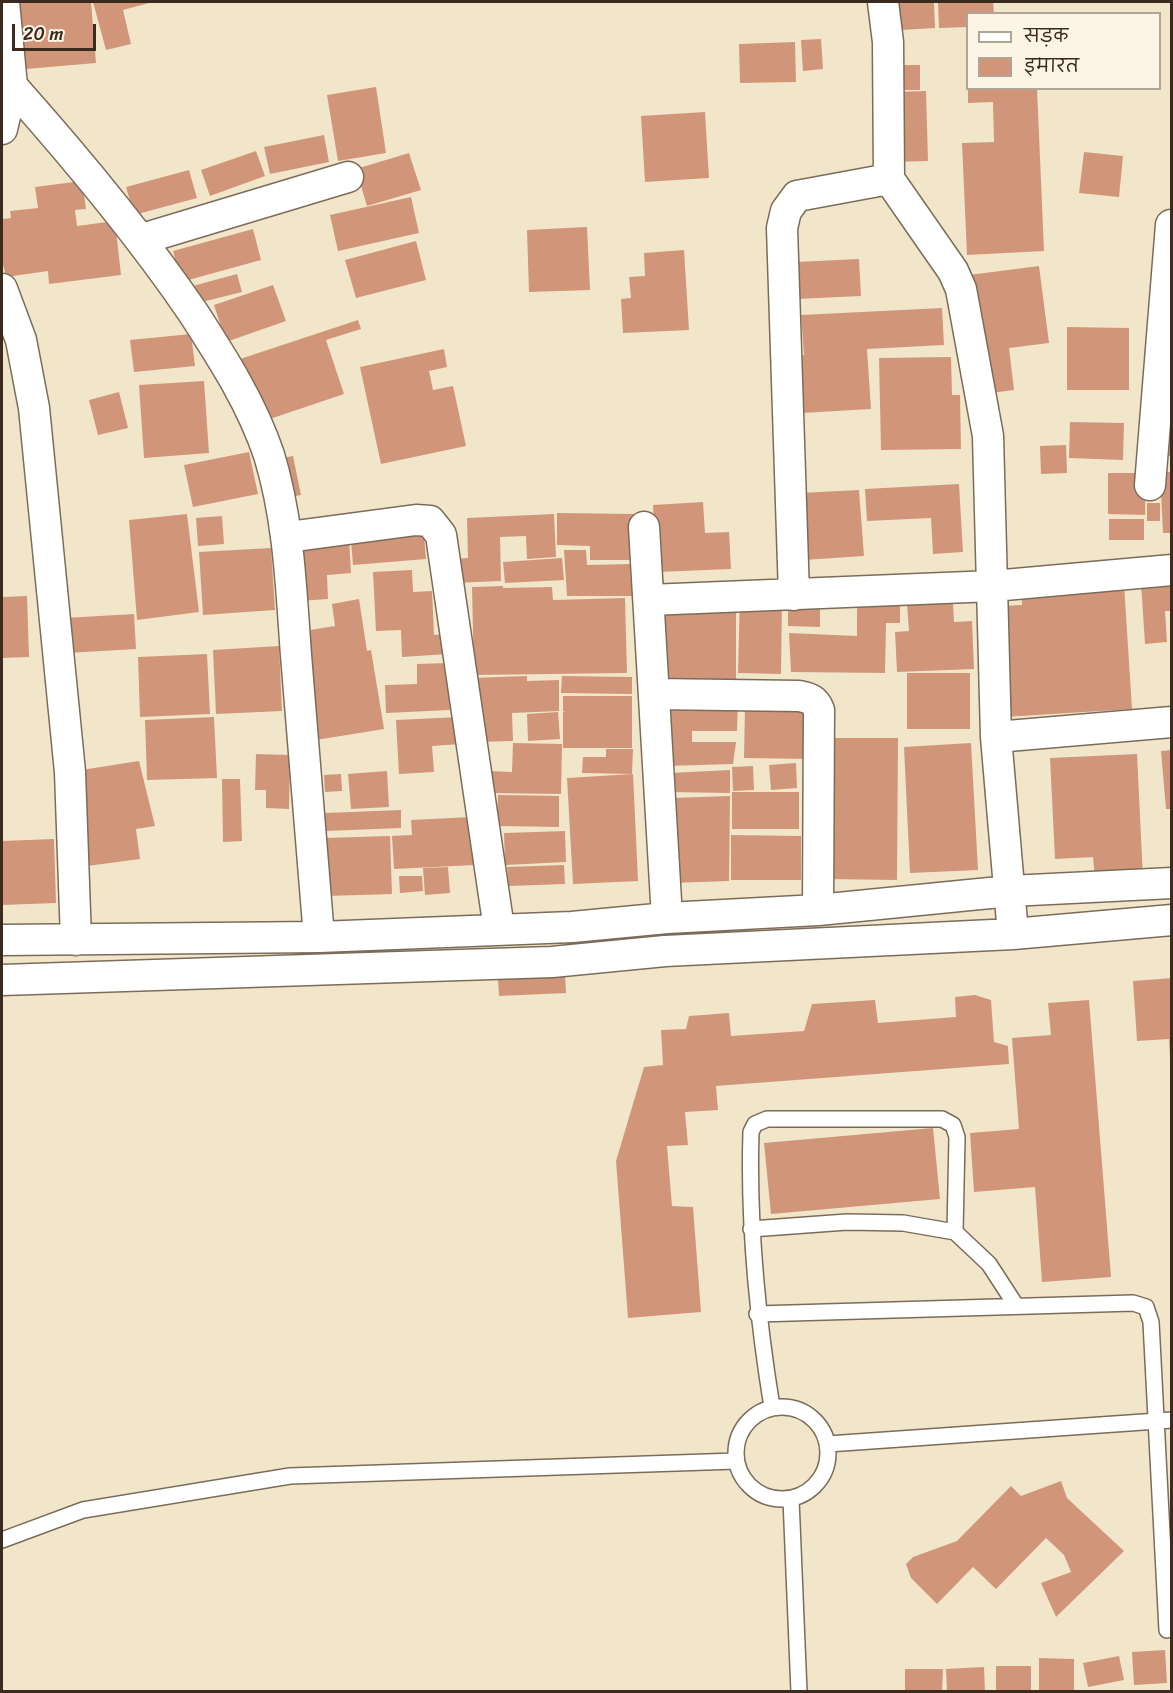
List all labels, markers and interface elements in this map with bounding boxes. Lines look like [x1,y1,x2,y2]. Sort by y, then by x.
scale bar [15,12,99,50]
legend [966,12,1161,90]
text: 20 m [23,18,63,50]
text: सड़क [1024,20,1068,52]
text: इमारत [1024,50,1079,82]

